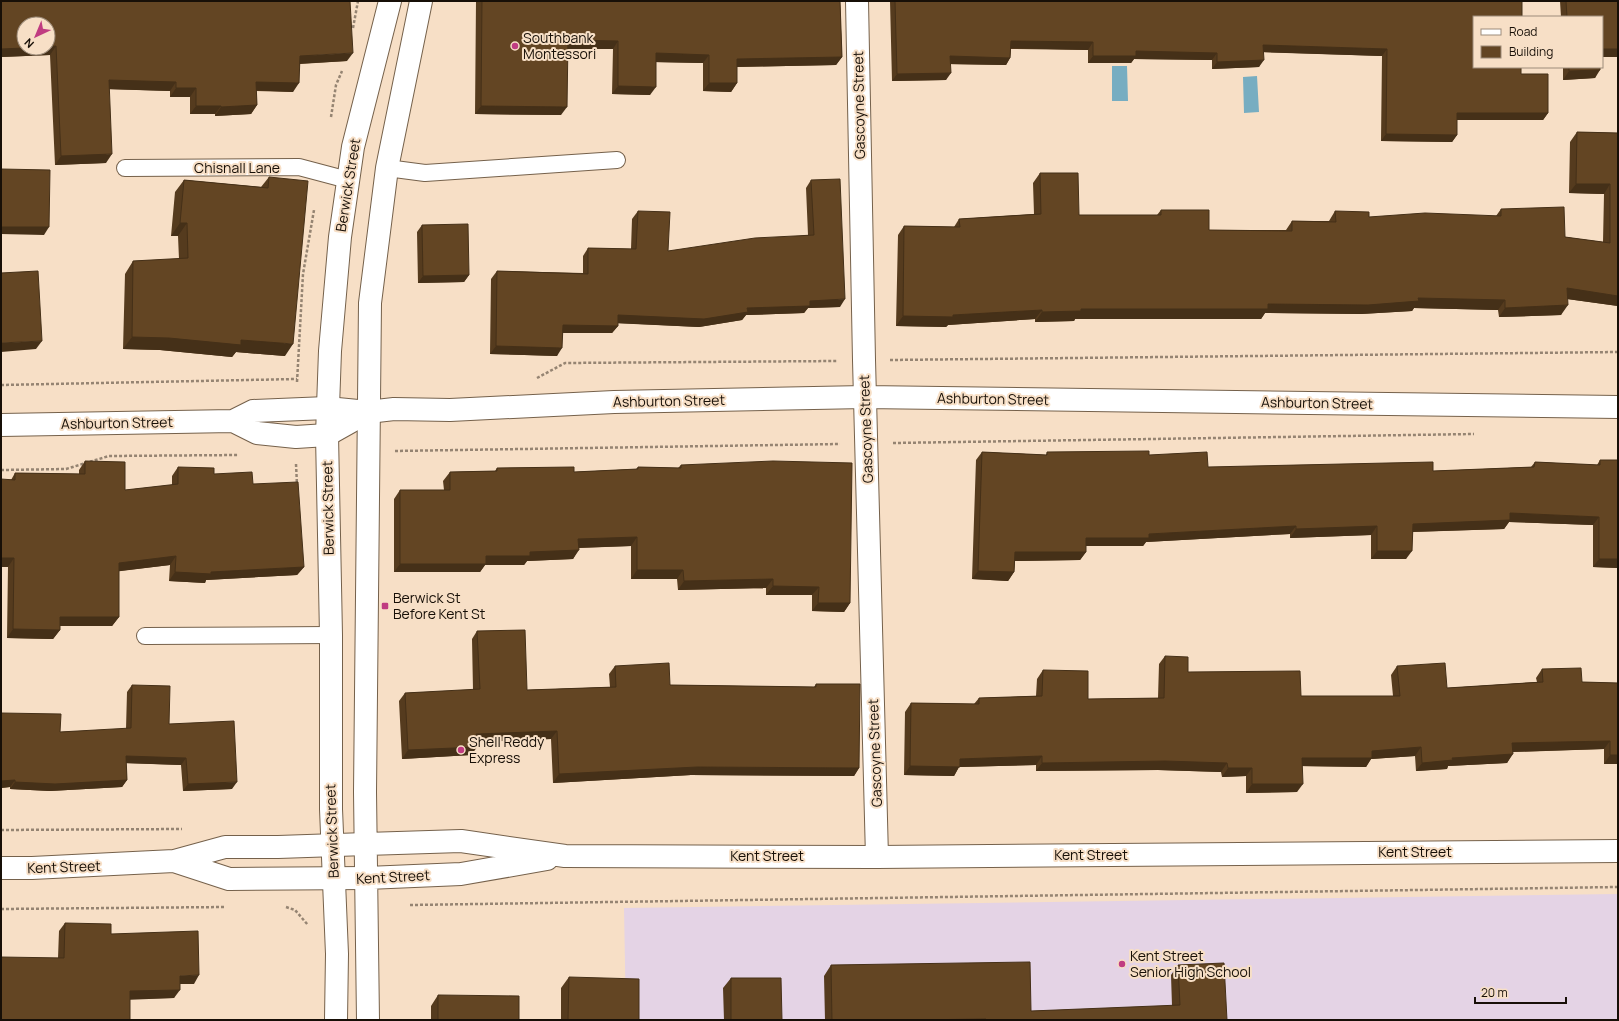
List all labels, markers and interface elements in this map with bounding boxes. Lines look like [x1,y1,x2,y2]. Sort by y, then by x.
north arrow [16,16,56,56]
legend [1473,16,1603,68]
text: Road [1509,23,1537,40]
place label: Southbank Montessori [523,28,596,63]
text: N [21,35,37,52]
marker: Southbank Montessori [510,41,520,51]
text: Building [1509,43,1553,60]
street label: Gascoyne Street [848,50,869,159]
street label: Berwick Street [331,136,364,233]
street label: Chisnall Lane [194,158,280,177]
street label: Gascoyne Street [854,374,877,483]
street label: Ashburton Street [937,388,1050,409]
street label: Ashburton Street [613,390,726,411]
street label: Ashburton Street [1261,392,1374,413]
street label: Ashburton Street [61,412,174,433]
street label: Berwick Street [317,460,338,555]
place label: Berwick St Before Kent St [393,588,486,623]
marker: Berwick St Before Kent St [380,601,390,611]
street label: Gascoyne Street [863,698,886,807]
place label: Shell Reddy Express [469,732,545,767]
marker: Shell Reddy Express [456,745,466,755]
street label: Berwick Street [320,783,343,879]
street label: Kent Street [1378,842,1452,861]
street label: Kent Street [1054,845,1128,864]
street label: Kent Street [730,846,804,865]
street label: Kent Street [27,856,101,877]
street label: Kent Street [356,865,431,888]
place label: Kent Street Senior High School [1130,946,1251,981]
marker: Kent Street Senior High School [1117,959,1127,969]
scale bar [1475,979,1566,1005]
text: 20 m [1481,984,1508,1001]

